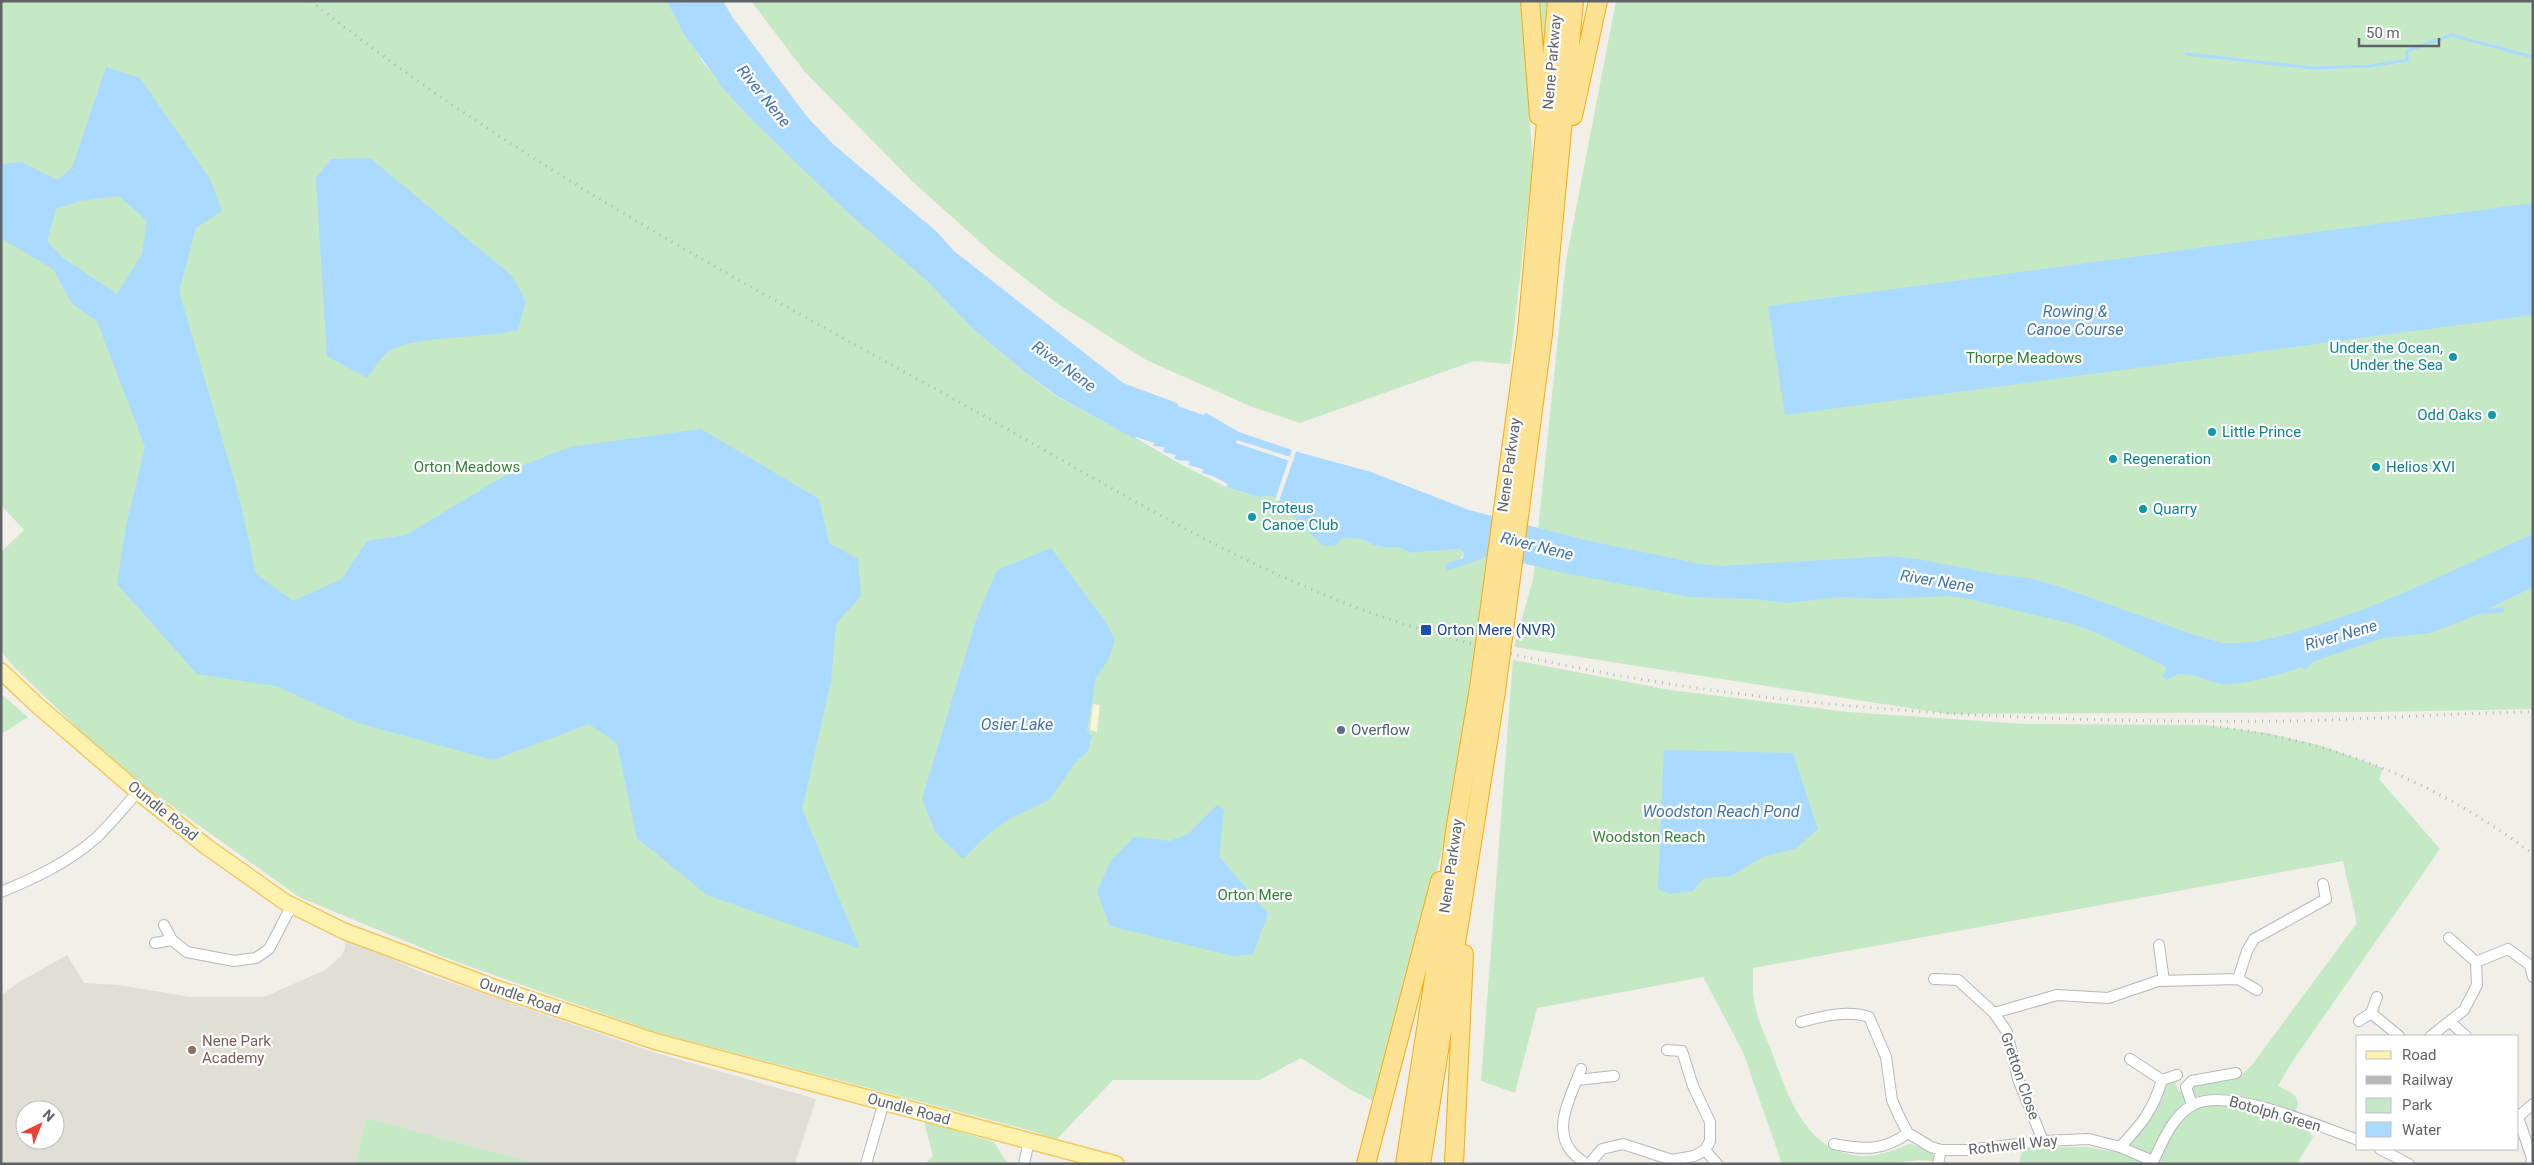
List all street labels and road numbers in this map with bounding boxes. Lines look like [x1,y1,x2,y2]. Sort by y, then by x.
street label: Nene Parkway [1539,14,1565,110]
street label: Nene Parkway [1493,417,1525,513]
street label: Oundle Road [124,777,202,845]
street label: Nene Parkway [1435,818,1467,914]
street label: Oundle Road [477,974,563,1018]
street label: Gretton Close [1997,1030,2043,1122]
street label: Oundle Road [866,1089,952,1129]
street label: Botolph Green [2227,1092,2323,1136]
street label: Rothwell Way [1968,1131,2058,1159]

